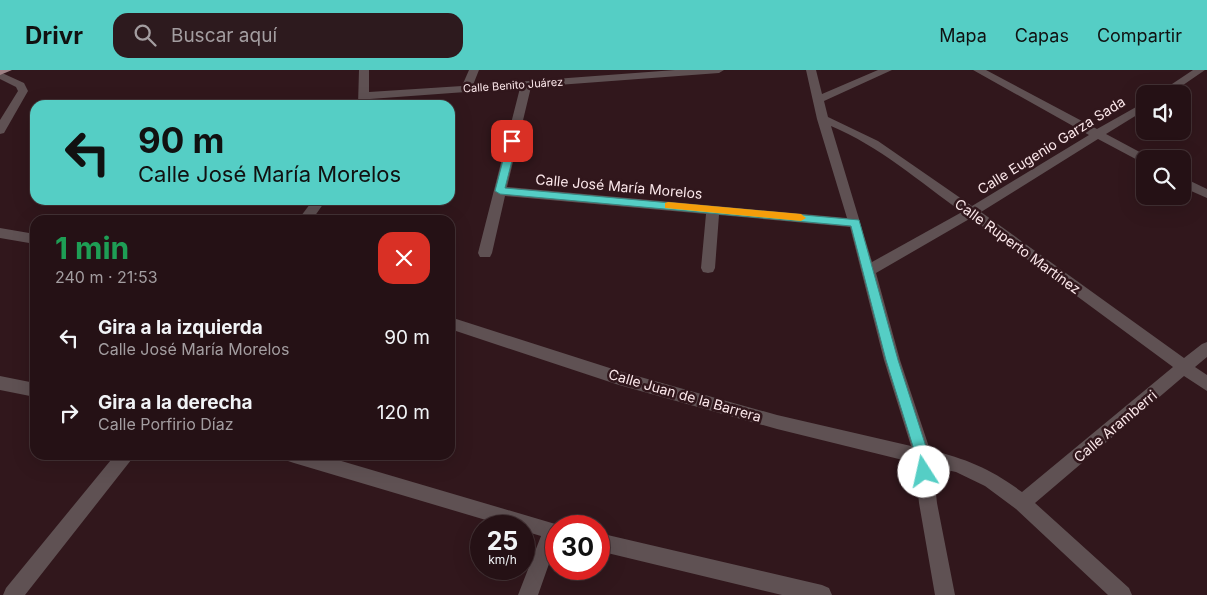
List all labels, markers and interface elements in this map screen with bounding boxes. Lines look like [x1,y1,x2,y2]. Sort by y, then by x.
search box [113,13,463,58]
text: Drivr [25,21,83,50]
icon: search [131,21,159,49]
text: Buscar aquí [171,24,277,47]
text: Mapa [939,25,987,46]
text: Capas [1015,25,1069,46]
text: Compartir [1097,25,1182,46]
street label: Calle Benito Juárez [463,75,563,95]
map controls [1136,85,1191,205]
button: sound [1136,85,1191,140]
street label: Calle Eugenio Garza Sada [974,93,1128,197]
text: 90 m [138,119,225,161]
icon: left [55,120,120,185]
pin [491,120,533,162]
icon: arrive [498,127,526,155]
button: search [1136,150,1191,205]
text: Calle José María Morelos [138,161,401,187]
street label: Calle José María Morelos [535,170,703,202]
street label: Calle Ruperto Martínez [952,195,1084,297]
text: 1 min [55,230,129,266]
button: close [378,232,430,284]
text: 240 m · 21:53 [55,267,158,287]
text: Gira a la izquierda [98,316,263,339]
icon: left [55,324,83,352]
text: 90 m [384,326,430,349]
text: Calle José María Morelos [98,339,289,359]
street label: Calle Juan de la Barrera [607,365,763,425]
street label: Calle Aramberri [1070,386,1160,466]
text: Gira a la derecha [98,391,253,414]
icon: right [55,399,83,427]
text: 120 m [377,401,430,424]
text: Calle Porfirio Díaz [98,414,234,434]
position arrow [897,445,949,497]
speed limit sign: 30 [545,515,610,580]
text: 25 [487,526,518,556]
text: km/h [488,552,517,567]

